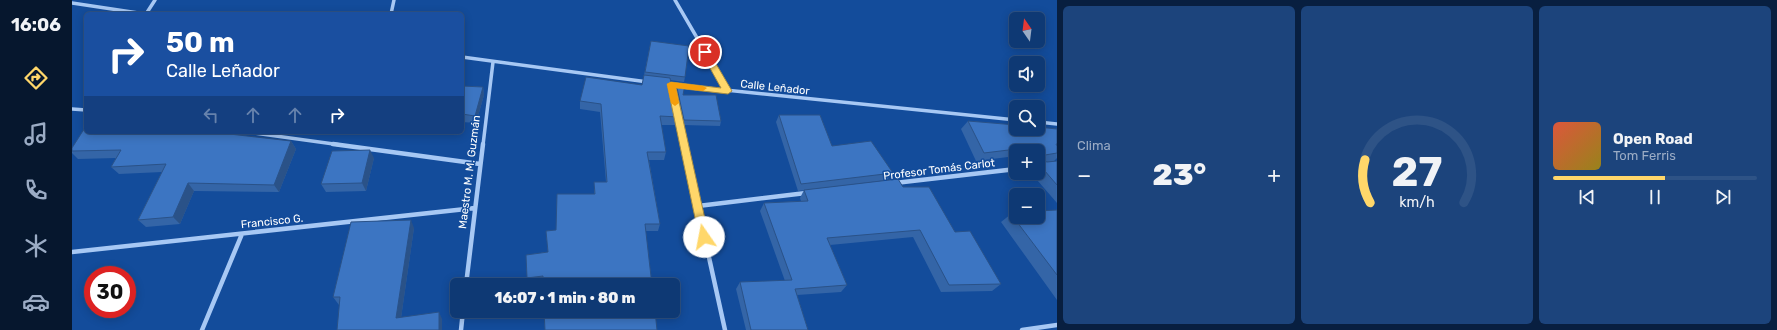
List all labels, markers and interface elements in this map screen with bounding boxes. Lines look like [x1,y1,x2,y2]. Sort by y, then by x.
north arrow [1009,12,1045,48]
map controls [1009,12,1045,224]
text: 16:06 [11,14,61,36]
text: 50 m [166,26,235,59]
icon: right [100,28,152,80]
pin [688,35,722,69]
icon: arrive [694,41,716,63]
button: sound [1009,56,1045,92]
text: Calle Leñador [166,60,280,82]
icon: directions [22,64,50,92]
street label: Calle Leñador [740,77,811,98]
button: search [1009,100,1045,136]
icon: left [200,104,222,126]
icon: ahead [242,104,264,126]
icon: ahead [284,104,306,126]
icon: right [326,104,348,126]
street label: Maestro M. M. Guzmán [456,114,483,230]
icon: music [22,120,50,148]
text: Open Road [1613,130,1693,148]
text: Clima [1077,138,1111,153]
button: + [1009,144,1045,180]
text: 27 [1392,147,1442,196]
text: Tom Ferris [1613,148,1676,163]
street label: Profesor Tomás Carlot [882,156,996,183]
text: 23° [1153,157,1206,193]
text: − [1077,162,1091,189]
text: + [1267,162,1281,189]
icon: phone [22,176,50,204]
icon: previous [1576,186,1598,208]
icon: pause [1644,186,1666,208]
icon: next [1712,186,1734,208]
button: − [1009,188,1045,224]
text: km/h [1399,194,1435,211]
street label: Francisco G. [240,212,304,231]
position arrow [683,216,725,258]
icon: climate [22,232,50,260]
speed limit sign: 30 [84,266,136,318]
icon: car [22,288,50,316]
text: 16:07 · 1 min · 80 m [495,289,636,307]

